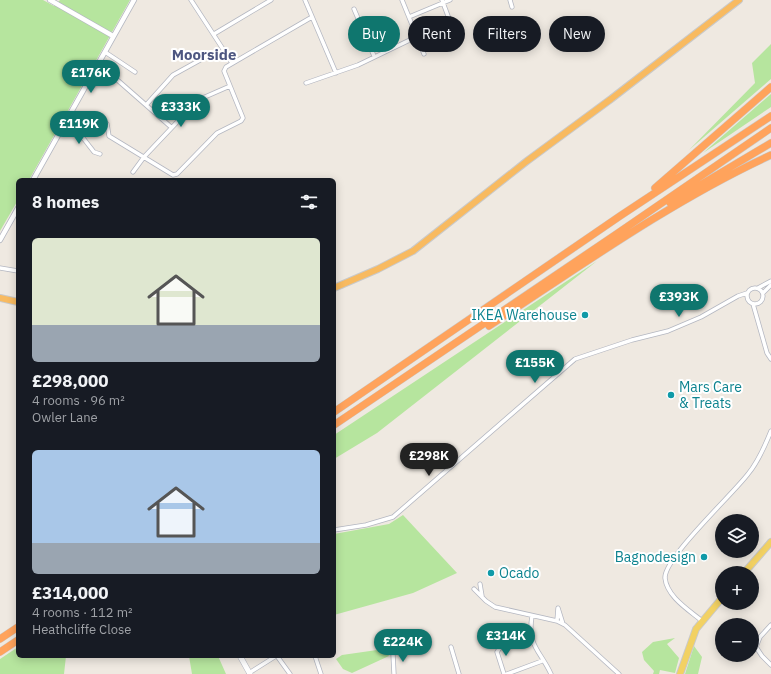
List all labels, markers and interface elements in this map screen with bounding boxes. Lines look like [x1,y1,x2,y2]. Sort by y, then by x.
chip: Buy [348,16,400,52]
chip: Rent [408,16,465,52]
chip: Filters [473,16,541,52]
chip: New [549,16,605,52]
district label: Moorside [172,45,236,64]
pin: £176K [63,60,119,94]
text: £176K [71,64,111,81]
pin: £333K [153,94,209,128]
text: £333K [161,98,201,115]
pin: £119K [51,111,107,145]
text: £119K [59,115,99,132]
text: 8 homes [32,191,99,213]
icon: filters [298,191,320,213]
icon: home [140,264,212,336]
pin: £393K [651,284,707,318]
text: £393K [659,288,699,305]
place label: IKEA Warehouse [471,306,577,324]
marker: IKEA Warehouse [580,310,590,320]
pin: £155K [507,350,563,384]
text: £155K [515,354,555,371]
text: £298,000 [32,370,108,392]
place label: Mars Care & Treats [679,378,742,412]
marker: Mars Care & Treats [666,390,676,400]
text: 4 rooms · 96 m² [32,392,125,409]
text: Owler Lane [32,409,98,426]
pin: £298K [401,443,457,477]
text: £298K [409,447,449,464]
icon: home [140,476,212,548]
map controls [715,514,759,662]
button: layers [715,514,759,558]
place label: Bagnodesign [615,548,696,566]
marker: Bagnodesign [699,552,709,562]
place label: Ocado [499,564,540,582]
button: + [715,566,759,610]
marker: Ocado [486,568,496,578]
text: £314,000 [32,582,108,604]
text: 4 rooms · 112 m² [32,604,133,621]
button: − [715,618,759,662]
text: Heathcliffe Close [32,621,131,638]
pin: £314K [478,623,534,657]
text: £314K [486,627,526,644]
pin: £224K [375,629,431,663]
text: £224K [383,633,423,650]

